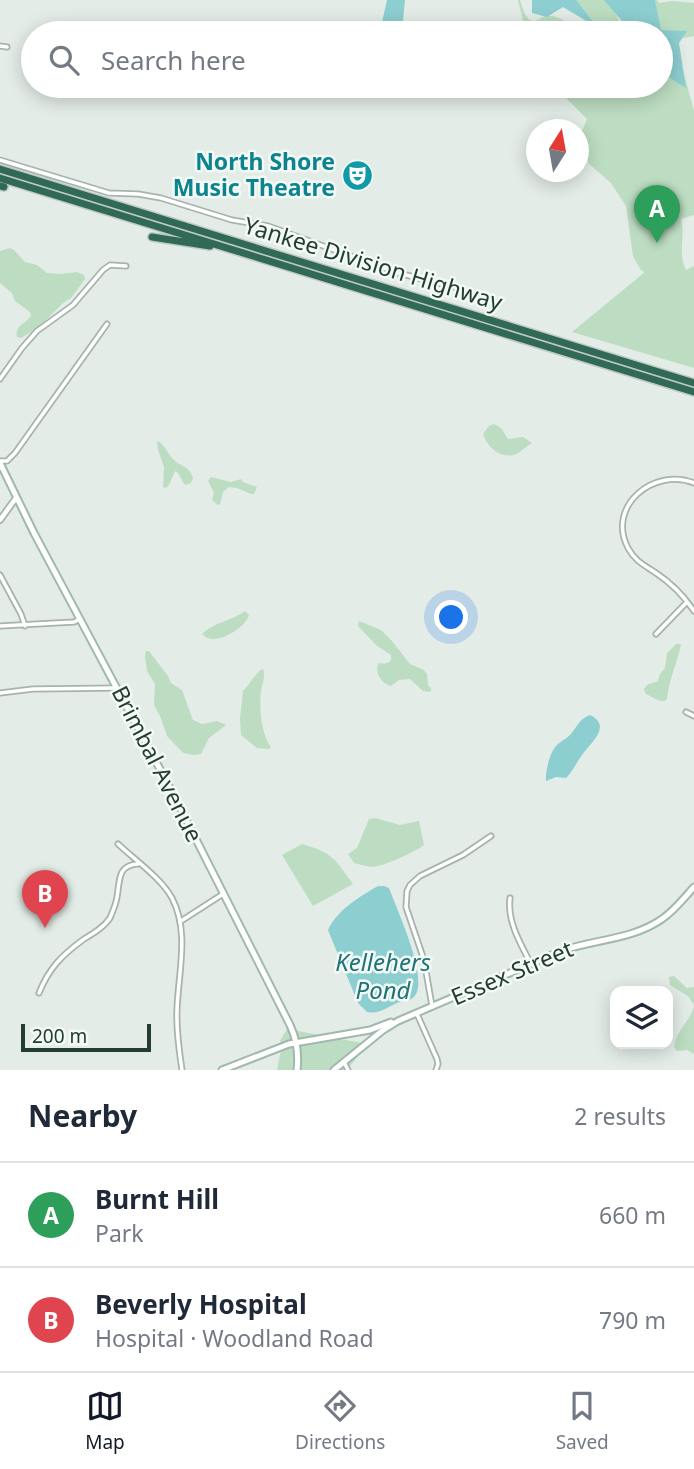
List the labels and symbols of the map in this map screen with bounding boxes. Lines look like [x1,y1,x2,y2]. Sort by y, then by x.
north arrow [526,119,589,182]
place label: North Shore Music Theatre [173,145,335,203]
theatre icon: North Shore Music Theatre [341,158,375,192]
pin: A [634,185,680,243]
street label: Yankee Division Highway [240,208,507,318]
your location [434,600,468,634]
street label: Brimbal Avenue [105,680,211,847]
pin: B [22,870,68,928]
street label: Essex Street [446,932,578,1012]
water label: Kellehers Pond [335,945,431,1006]
scale bar [21,1021,150,1053]

